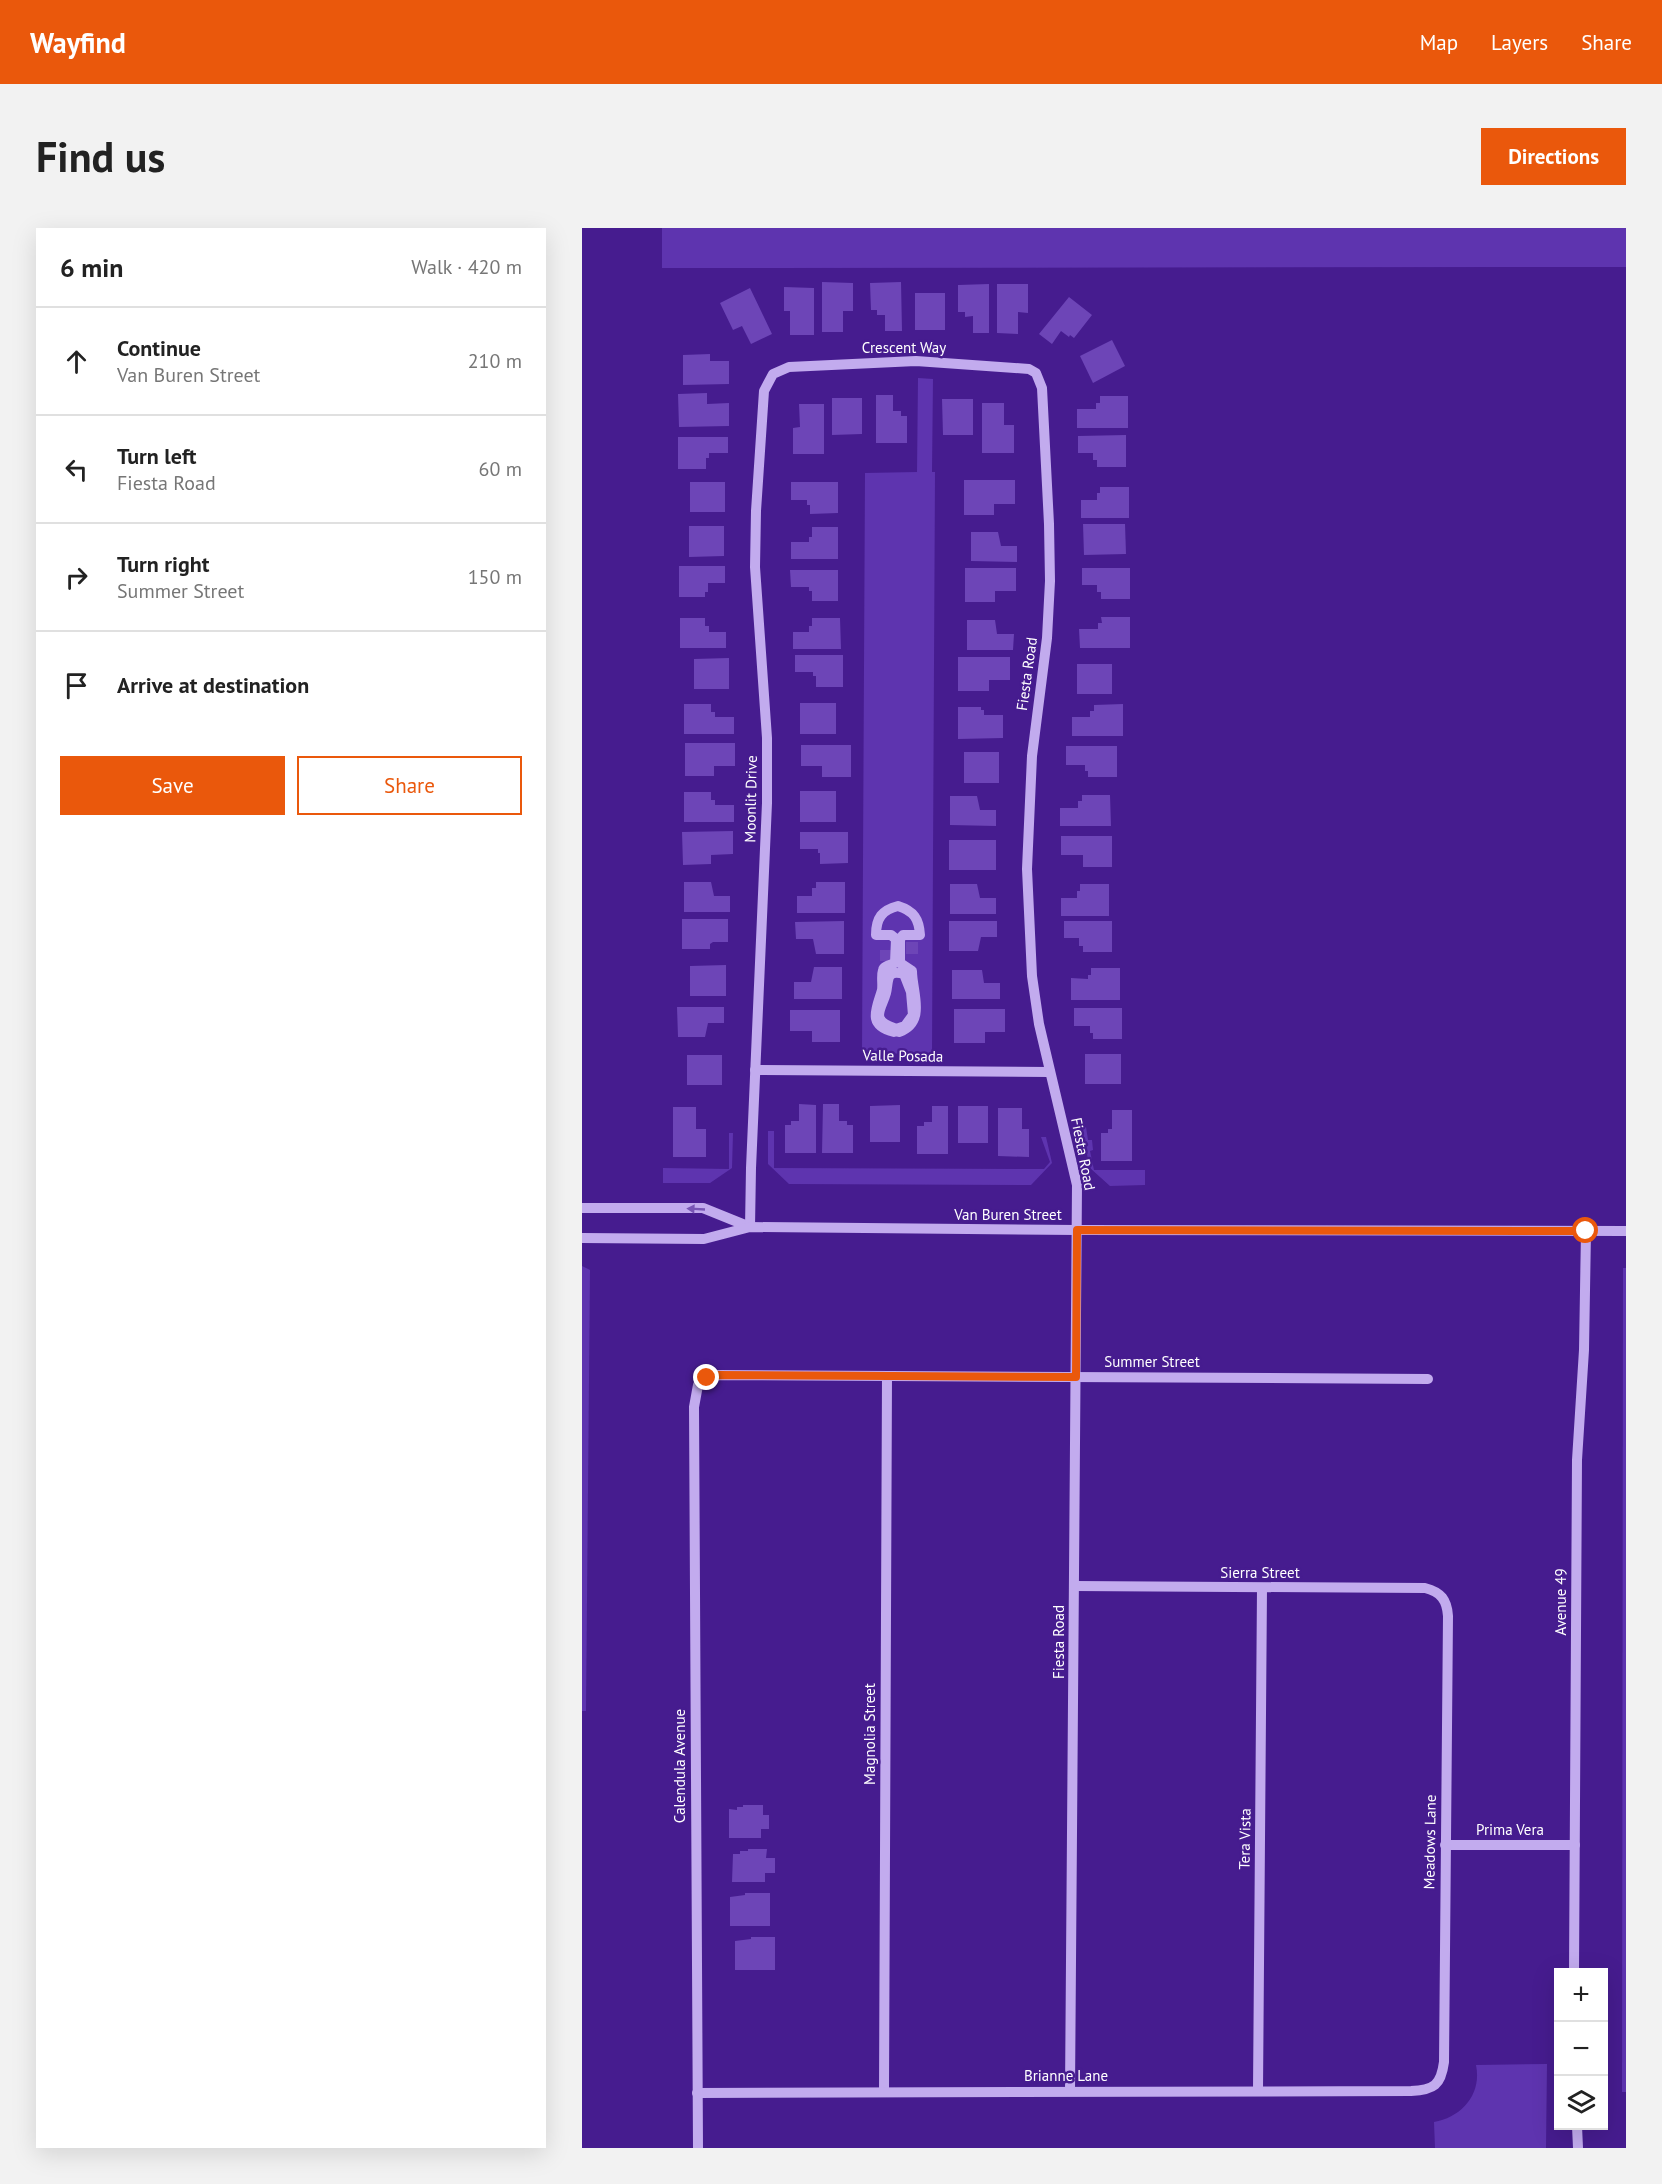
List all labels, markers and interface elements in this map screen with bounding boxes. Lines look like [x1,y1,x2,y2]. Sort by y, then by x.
text: Wayfind [30,24,126,61]
text: Map [1420,29,1458,56]
text: Layers [1491,29,1548,56]
text: Share [1581,29,1632,56]
button: Directions [1481,128,1626,185]
text: Find us [36,129,165,184]
text: 6 min [60,251,123,284]
text: Walk · 420 m [411,254,522,280]
text: Continue [117,334,201,362]
street label: Crescent Way [862,338,946,357]
icon: ahead [60,345,93,378]
text: 210 m [468,348,522,374]
text: Van Buren Street [117,362,260,388]
text: Turn left [117,442,197,470]
icon: left [60,453,93,486]
text: 60 m [479,456,522,482]
text: Fiesta Road [117,470,216,496]
text: Turn right [117,550,209,578]
icon: right [60,561,93,594]
text: 150 m [468,564,522,590]
text: Summer Street [117,578,244,604]
street label: Fiesta Road [1012,636,1041,712]
icon: arrive [60,669,93,702]
text: Arrive at destination [117,671,309,699]
street label: Moonlit Drive [740,755,761,843]
button: Save [60,756,285,815]
button: Share [297,756,522,815]
street label: Valle Posada [861,1045,944,1066]
street label: Fiesta Road [1067,1116,1100,1192]
one-way arrow [686,1204,705,1213]
street label: Van Buren Street [953,1205,1062,1224]
route start [1572,1217,1598,1243]
street label: Summer Street [1104,1352,1200,1371]
route end [693,1364,719,1390]
street label: Sierra Street [1220,1563,1300,1582]
street label: Avenue 49 [1551,1568,1570,1636]
street label: Fiesta Road [1049,1605,1068,1679]
street label: Magnolia Street [860,1683,879,1785]
street label: Calendula Avenue [670,1709,689,1823]
street label: Meadows Lane [1419,1794,1440,1890]
street label: Tera Vista [1234,1808,1255,1870]
street label: Prima Vera [1476,1820,1544,1839]
map controls [1554,1968,1608,2130]
button: + [1554,1968,1608,2022]
button: − [1554,2022,1608,2076]
street label: Brianne Lane [1024,2066,1108,2085]
button: layers [1554,2076,1608,2130]

